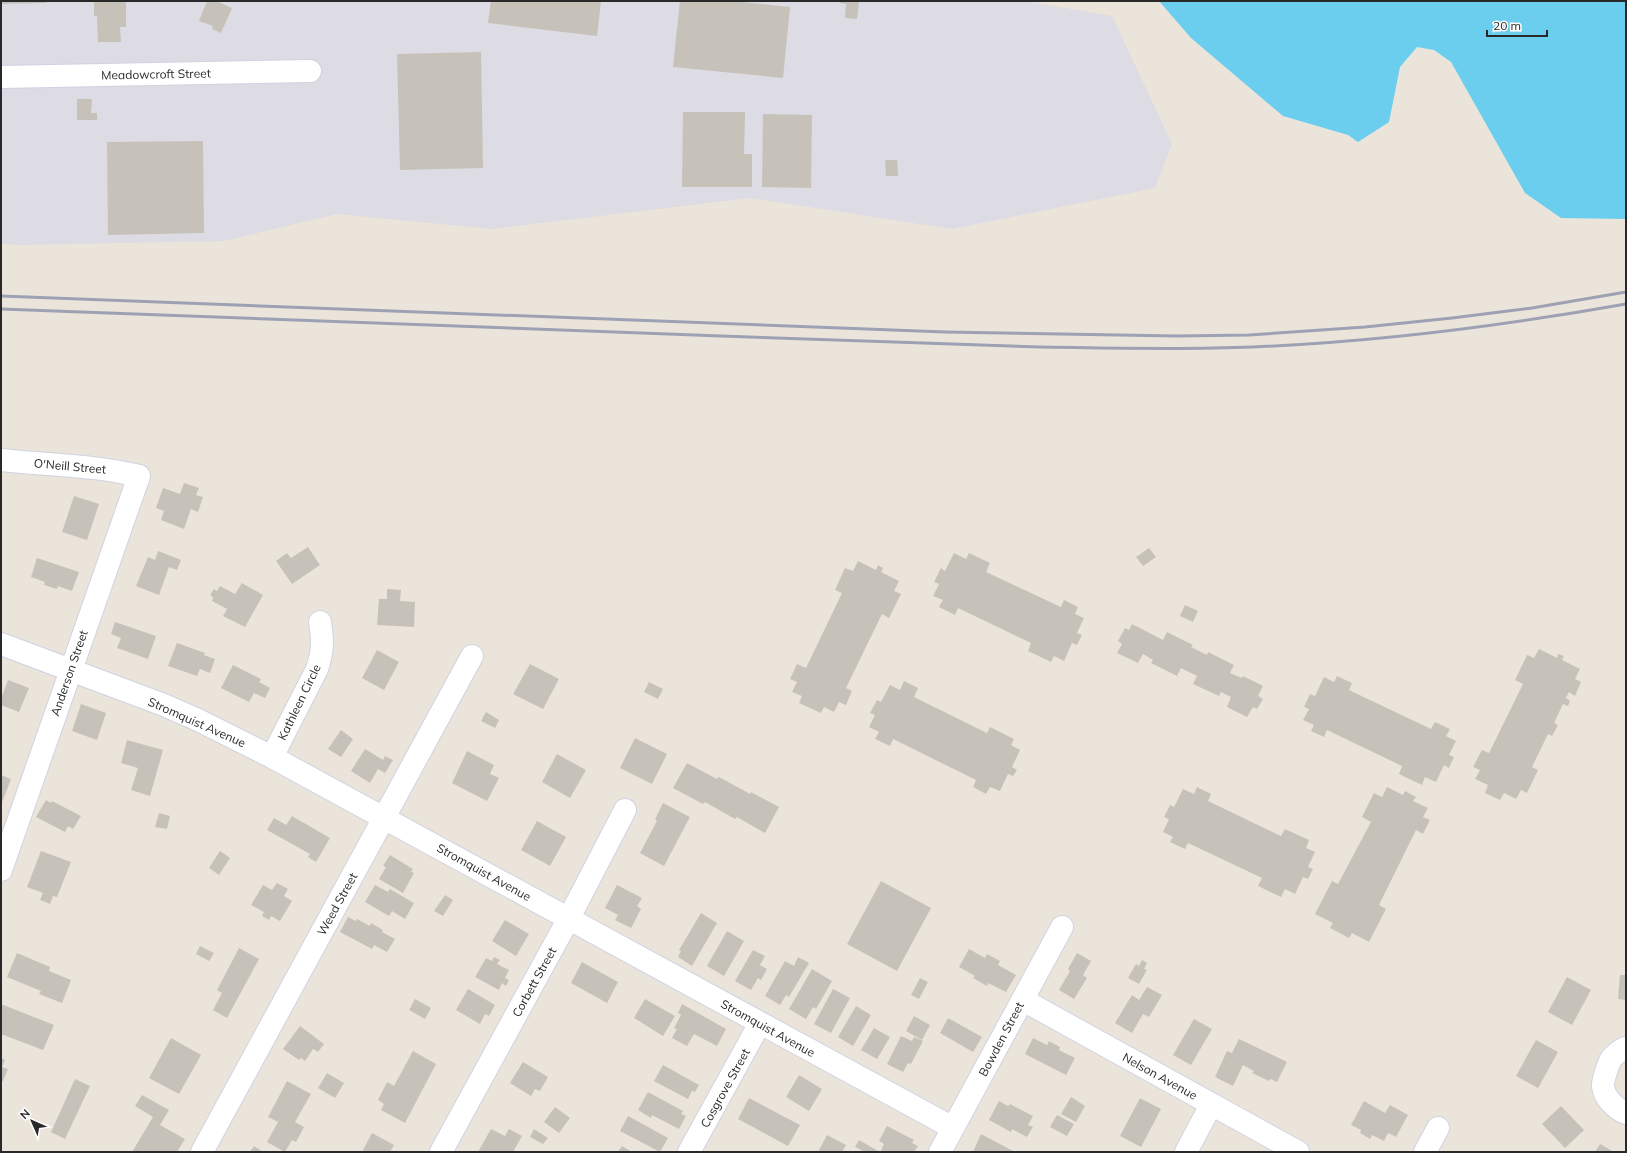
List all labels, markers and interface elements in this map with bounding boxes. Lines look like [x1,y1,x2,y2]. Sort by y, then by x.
scale bar [1487,12,1547,38]
text: 20 m [1493,18,1521,33]
street label: Meadowcroft Street [101,66,211,82]
street label: O'Neill Street [33,455,107,477]
street label: Anderson Street [47,628,91,718]
street label: Kathleen Circle [274,662,324,742]
street label: Stromquist Avenue [146,694,248,750]
street label: Stromquist Avenue [434,840,534,904]
street label: Weed Street [314,870,360,938]
street label: Corbett Street [509,945,559,1019]
street label: Stromquist Avenue [718,996,818,1060]
street label: Bowden Street [975,999,1027,1079]
street label: Cosgrove Street [697,1046,753,1130]
street label: Nelson Avenue [1120,1049,1200,1103]
north arrow [12,1101,52,1141]
text: N [17,1106,33,1122]

